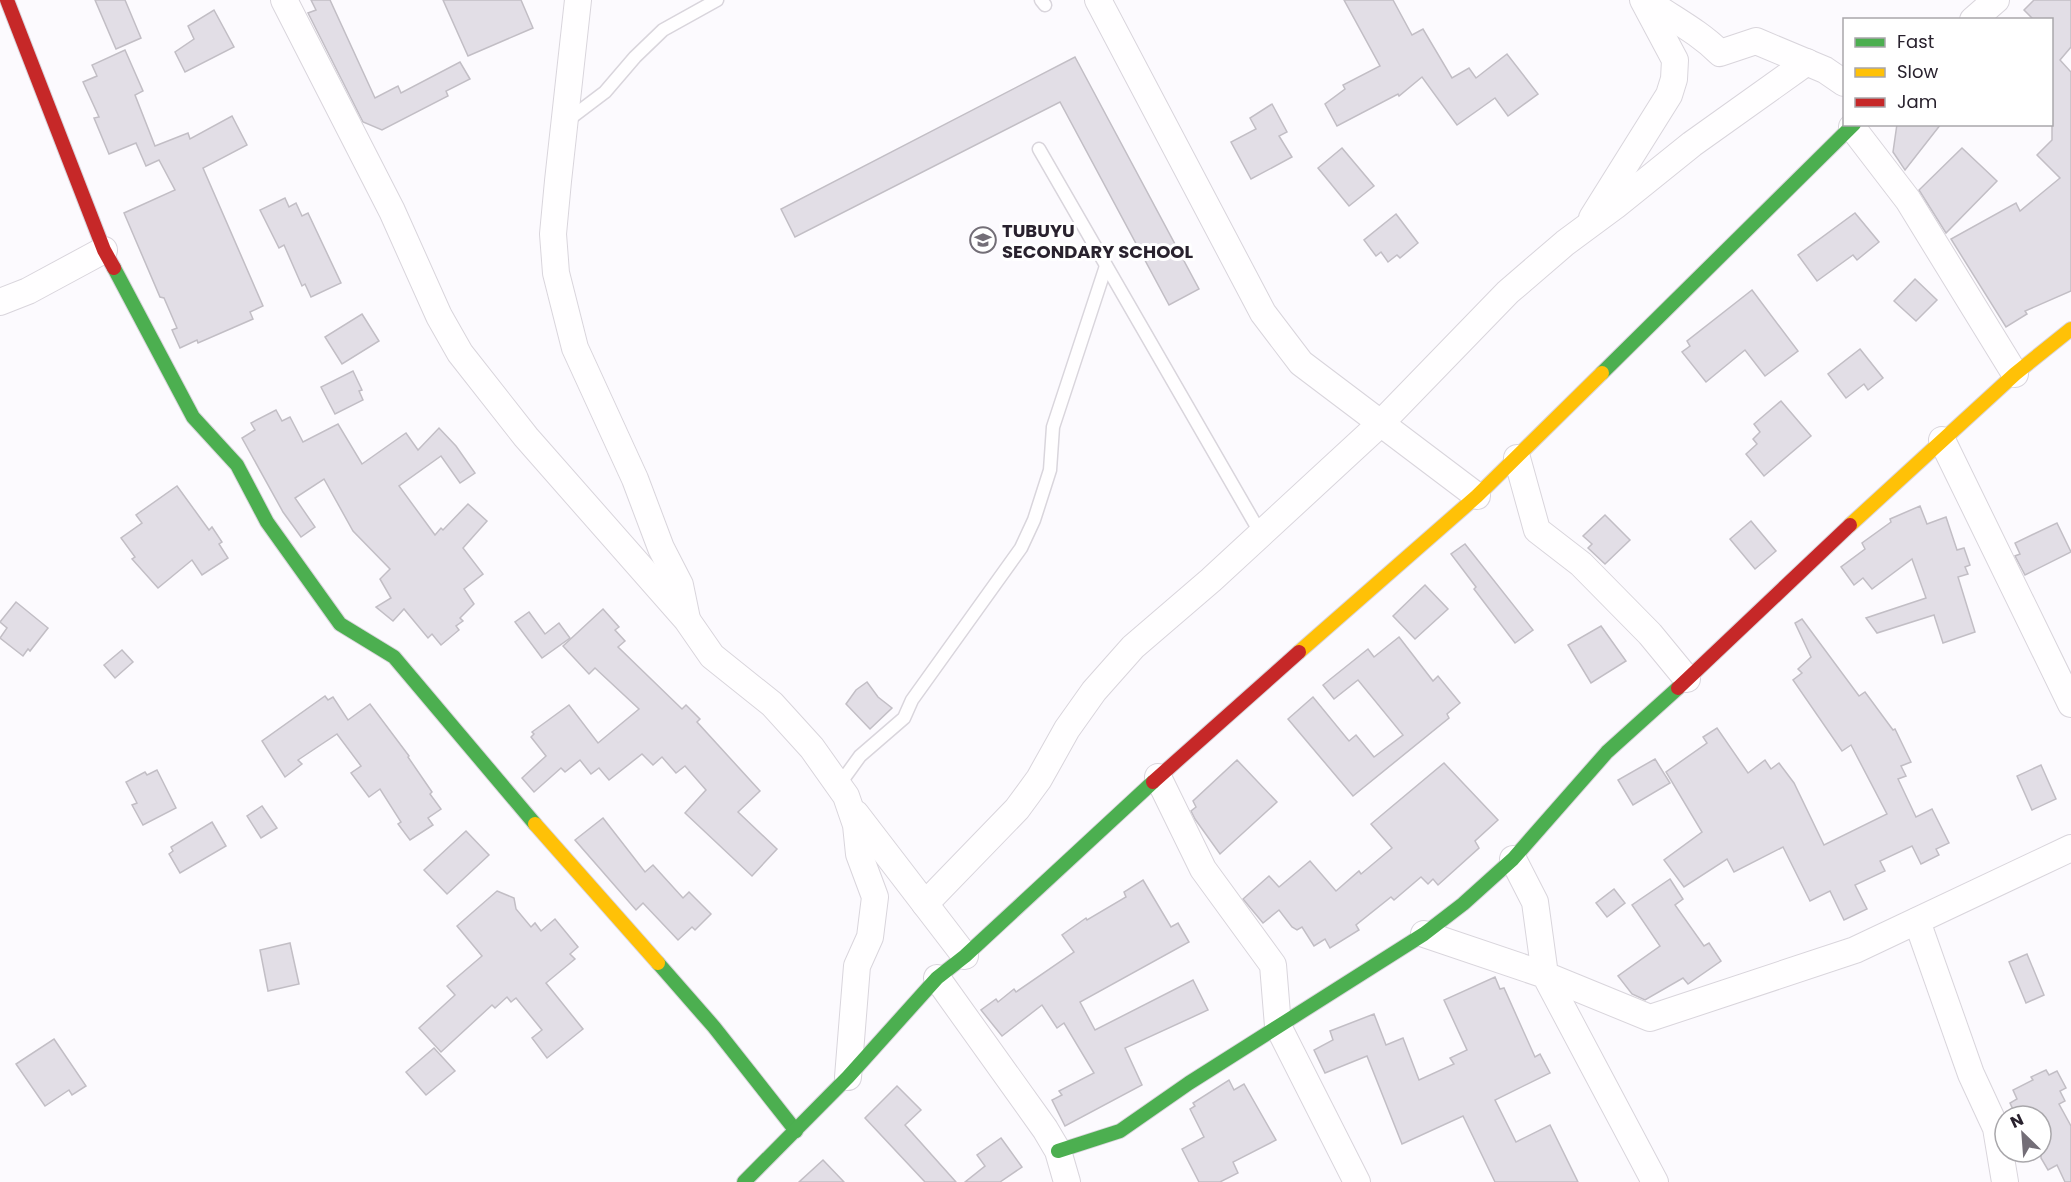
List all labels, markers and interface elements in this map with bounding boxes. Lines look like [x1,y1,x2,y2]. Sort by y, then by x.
legend [1843,18,2053,126]
text: Fast [1897,29,1934,54]
text: Slow [1897,59,1939,84]
text: Jam [1897,89,1937,114]
place label: TUBUYU SECONDARY SCHOOL [1002,218,1193,264]
school or university icon: TUBUYU SECONDARY SCHOOL [968,225,998,255]
north arrow [1993,1104,2053,1164]
text: N [2007,1108,2027,1134]

